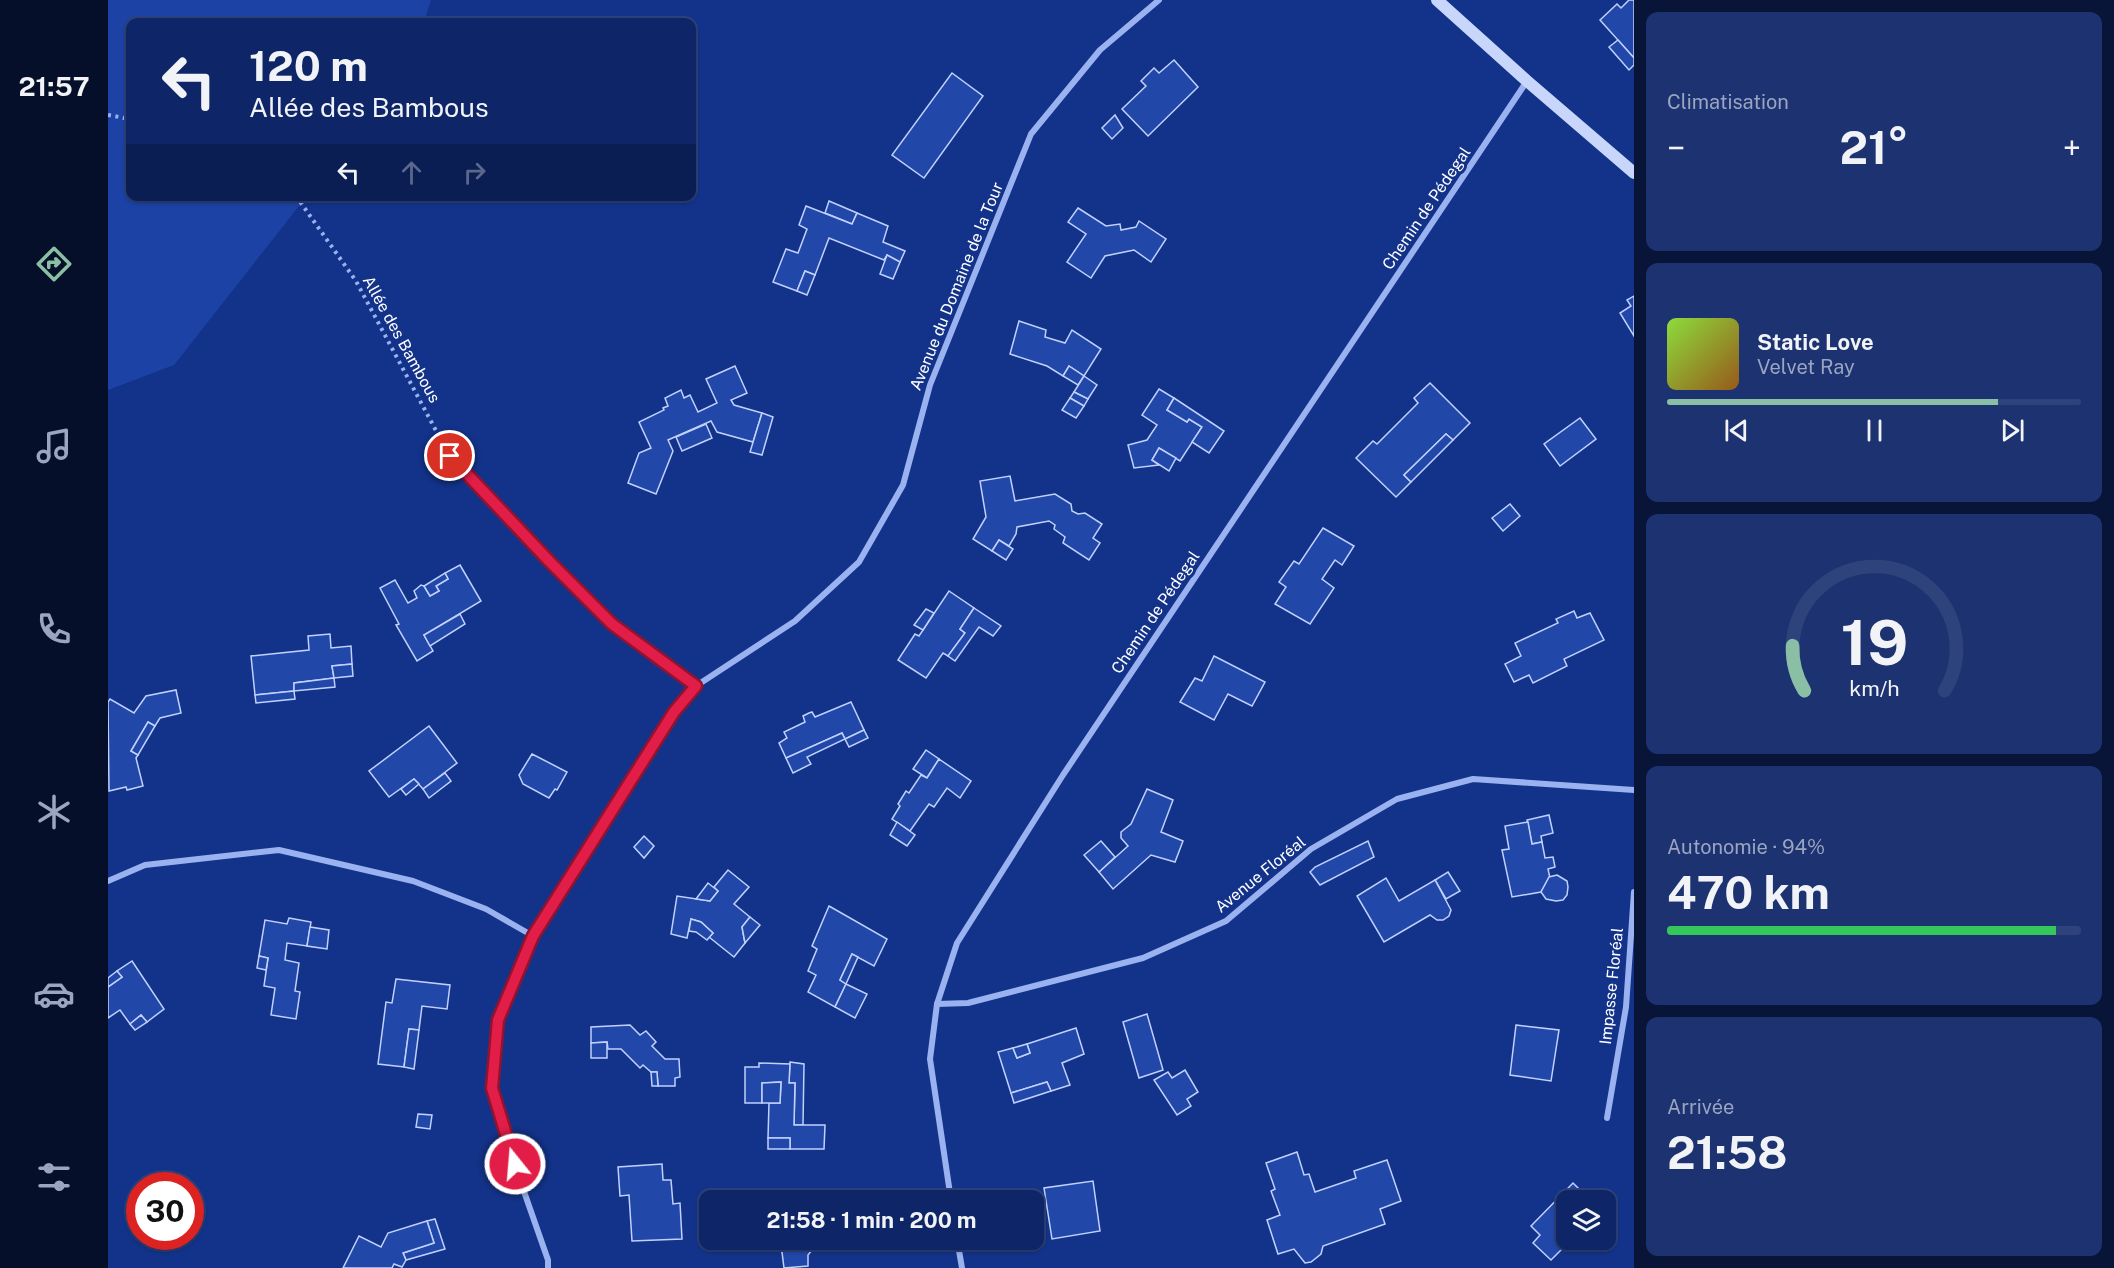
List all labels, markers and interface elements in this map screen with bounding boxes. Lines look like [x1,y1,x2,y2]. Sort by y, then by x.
text: 120 m [249,41,368,90]
icon: left [150,42,228,120]
text: 21:57 [18,70,90,102]
text: Climatisation [1667,90,1789,114]
text: Allée des Bambous [249,91,489,123]
text: 21° [1839,121,1909,174]
text: − [1667,129,1685,167]
text: + [2063,129,2081,167]
street label: Chemin de Pédegal [1378,143,1475,273]
icon: left [332,156,365,189]
icon: ahead [395,156,428,189]
icon: right [458,156,491,189]
street label: Avenue du Domaine de la Tour [906,179,1007,393]
icon: directions [33,243,75,285]
street label: Allée des Bambous [359,273,444,406]
text: Static Love [1757,329,1874,355]
text: Velvet Ray [1757,355,1855,379]
icon: previous [1720,414,1753,447]
icon: pause [1858,414,1891,447]
icon: next [1996,414,2029,447]
icon: music [33,425,75,467]
pin [424,430,475,481]
icon: arrive [433,439,466,472]
street label: Chemin de Pédegal [1107,547,1204,677]
text: 19 [1840,606,1908,679]
icon: phone [33,608,75,650]
text: km/h [1849,676,1899,701]
icon: climate [33,791,75,833]
street label: Avenue Floréal [1211,832,1309,917]
text: Autonomie · 94% [1667,835,1825,859]
text: 470 km [1667,866,1830,919]
street label: Impasse Floréal [1596,927,1627,1045]
icon: car [33,973,75,1015]
text: Arrivée [1667,1095,1734,1119]
text: 21:58 [1667,1126,1788,1179]
position arrow [483,1132,547,1196]
icon: filters [33,1156,75,1198]
speed limit sign: 30 [126,1172,204,1250]
map controls [1556,1190,1616,1250]
button: layers [1556,1190,1616,1250]
text: 21:58 · 1 min · 200 m [766,1207,977,1233]

